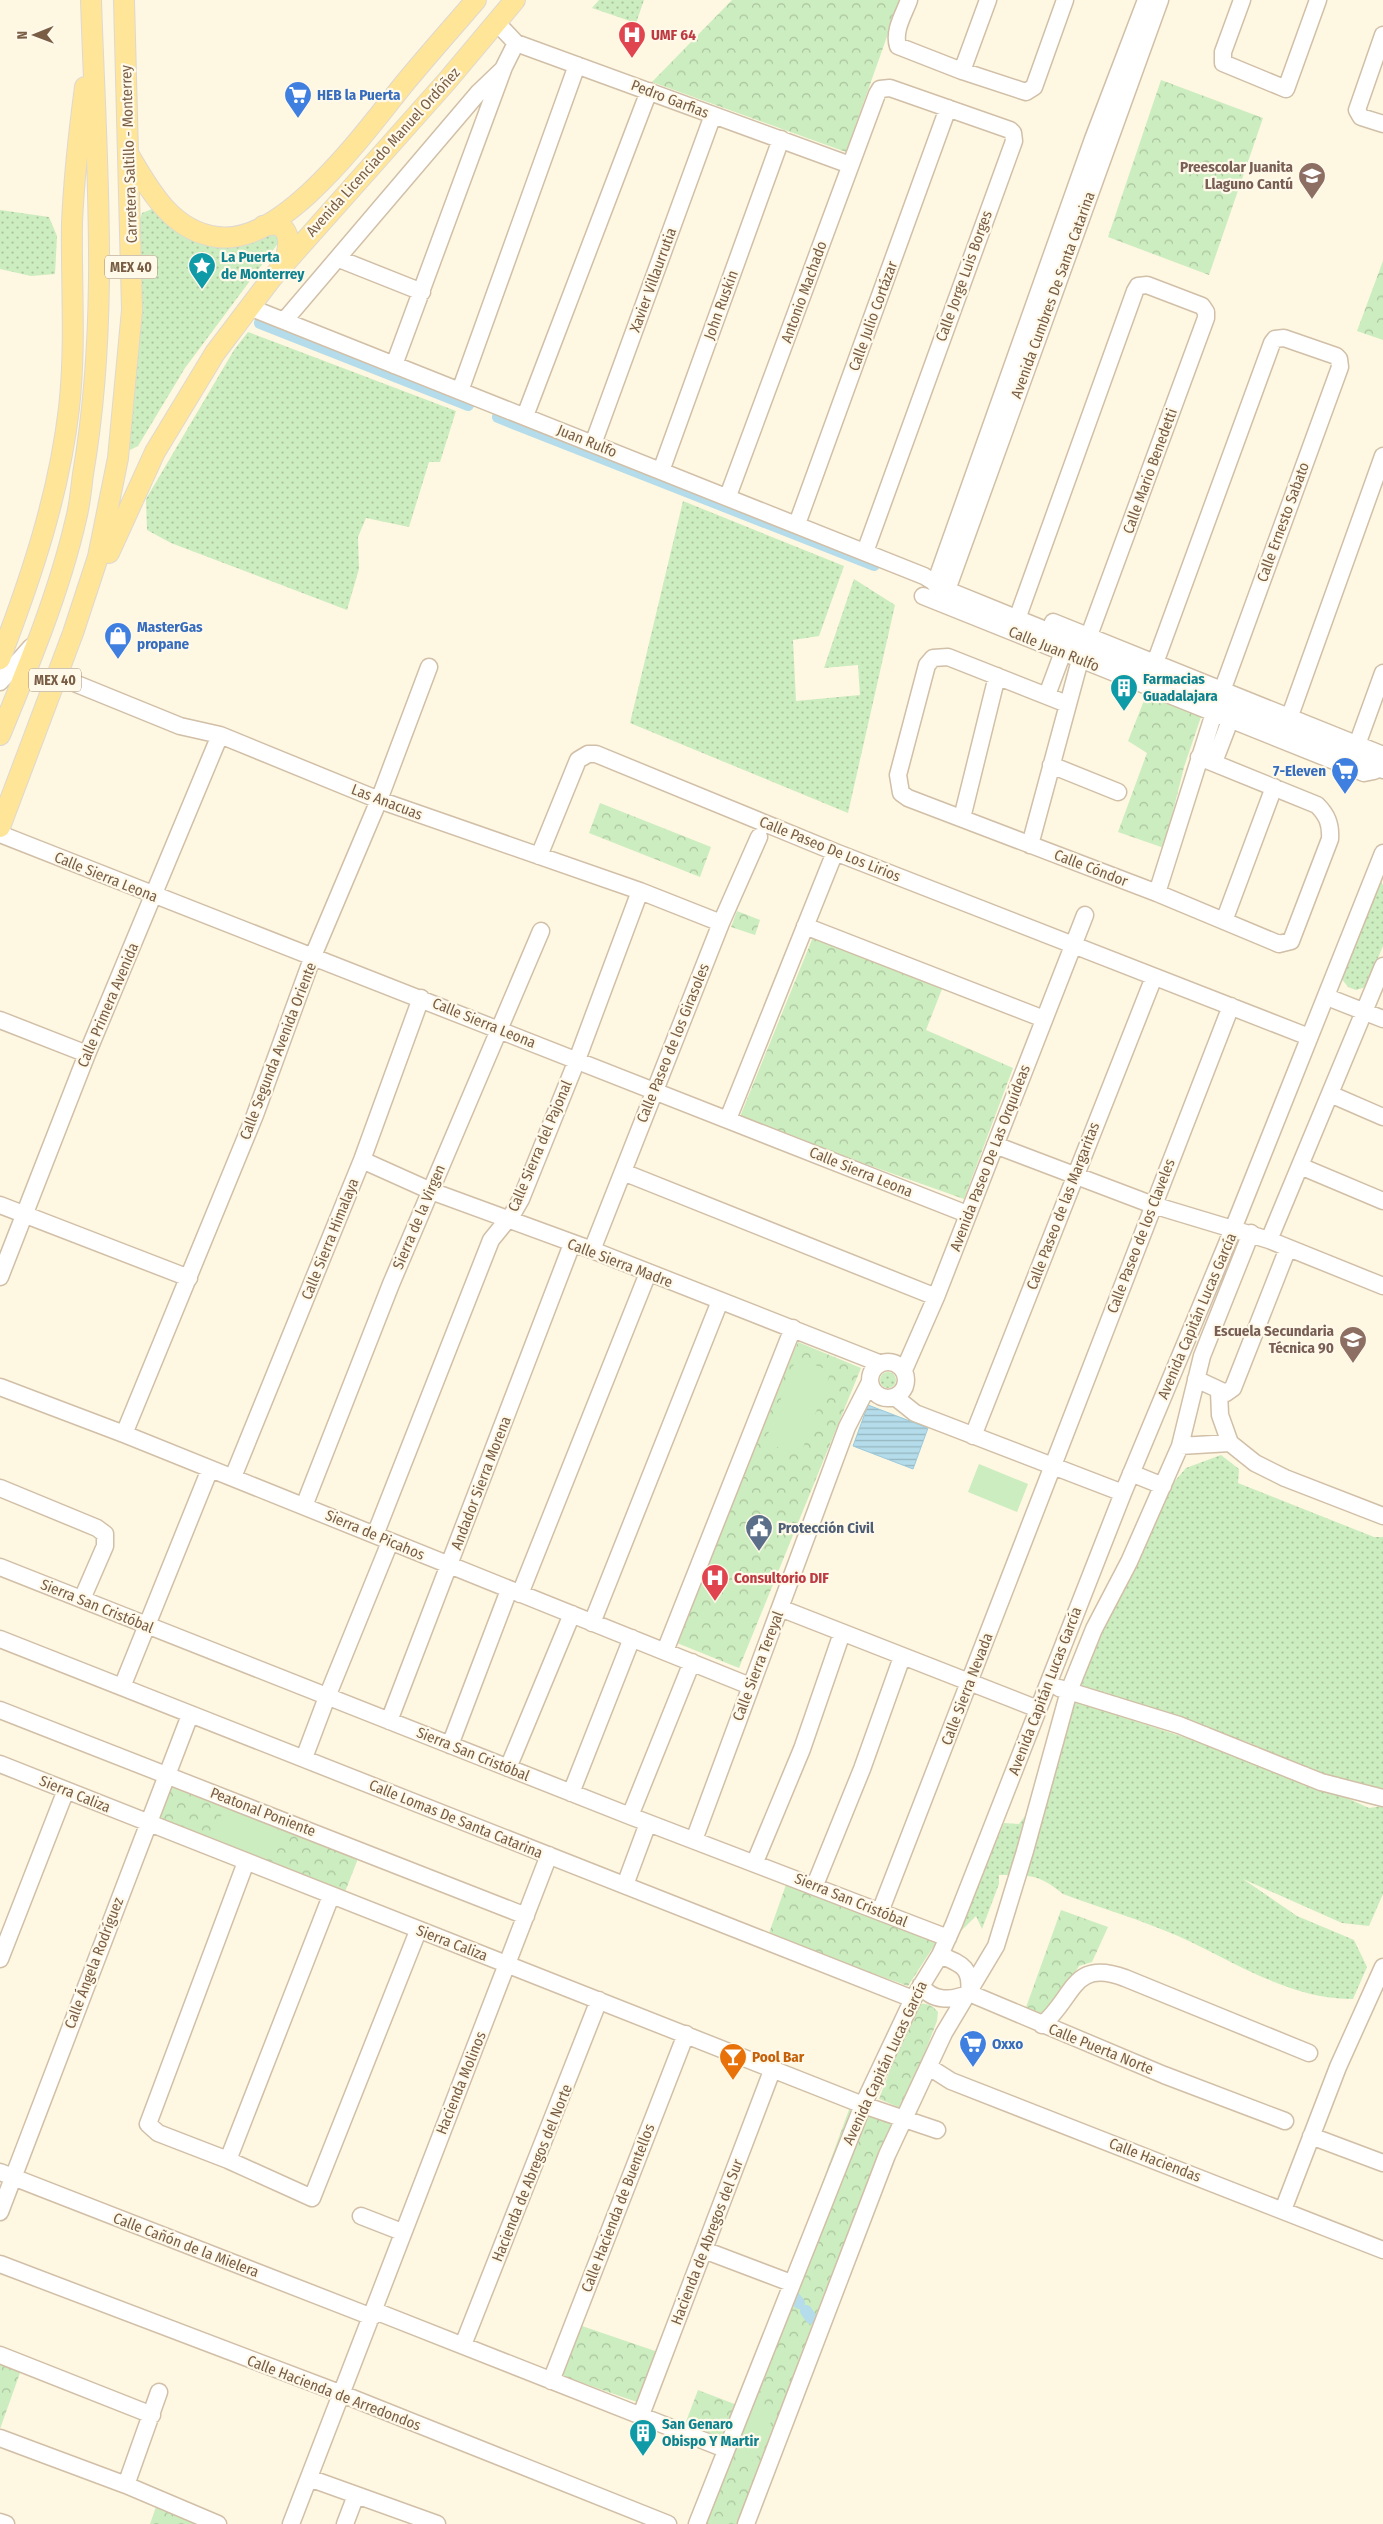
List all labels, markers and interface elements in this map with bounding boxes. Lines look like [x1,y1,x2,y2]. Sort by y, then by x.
north arrow [10,10,60,60]
hospital icon: UMF 64 [617,20,647,59]
place label: UMF 64 [651,26,696,44]
text: N [14,31,31,40]
street label: Carretera Saltillo - Monterrey [117,64,141,243]
street label: Avenida Licenciado Manuel Ordóñez [302,64,464,240]
street label: Pedro Garfias [629,76,711,122]
supermarket icon: HEB la Puerta [283,80,313,119]
place label: HEB la Puerta [317,86,401,104]
place label: Preescolar Juanita Llaguno Cantú [1180,158,1294,193]
school or university icon: Preescolar Juanita Llaguno Cantú [1297,161,1327,200]
street label: Avenida Cumbres De Santa Catarina [1007,189,1099,401]
street label: Calle Jorge Luis Borges [932,208,996,344]
street label: Xavier Villaurrutia [626,225,680,335]
street label: Antonio Machado [777,239,831,345]
place label: La Puerta de Monterrey [221,248,305,283]
place icon: La Puerta de Monterrey [187,251,217,290]
road number: MEX 40 [105,256,157,278]
street label: Calle Julio Cortázar [845,258,901,373]
street label: John Ruskin [700,268,742,342]
street label: Calle Mario Benedetti [1119,406,1181,536]
street label: Juan Rulfo [554,421,620,461]
street label: Calle Ernesto Sabato [1253,460,1313,584]
place label: MasterGas propane [137,618,203,653]
shop icon: MasterGas propane [103,621,133,660]
street label: Calle Juan Rulfo [1006,623,1102,675]
road number: MEX 40 [29,668,81,692]
place label: Farmacias Guadalajara [1143,670,1218,705]
building icon: Farmacias Guadalajara [1109,673,1139,712]
supermarket icon: 7-Eleven [1330,756,1360,795]
place label: 7-Eleven [1273,762,1326,780]
street label: Las Anacuas [349,780,425,824]
street label: Calle Paseo De Los Lirios [757,812,903,886]
street label: Calle Cóndor [1051,846,1131,891]
street label: Calle Sierra Leona [52,848,160,906]
street label: Calle Primera Avenida [74,940,142,1070]
street label: Calle Segunda Avenida Oriente [236,960,320,1142]
street label: Calle Paseo de los Girasoles [633,961,713,1125]
street label: Calle Sierra Leona [430,994,538,1052]
street label: Avenida Paseo De Las Orquídeas [946,1062,1034,1254]
street label: Calle Sierra del Pajonal [504,1078,576,1214]
street label: Calle Paseo de las Margaritas [1023,1120,1103,1292]
street label: Calle Sierra Leona [807,1143,915,1201]
street label: Calle Paseo de los Claveles [1103,1156,1179,1316]
street label: Sierra de la Virgen [389,1162,449,1272]
street label: Calle Sierra Himalaya [297,1176,363,1302]
street label: Avenida Capitán Lucas García [1154,1230,1240,1402]
street label: Calle Sierra Madre [565,1235,675,1291]
place label: Escuela Secundaria Técnica 90 [1214,1322,1335,1357]
school or university icon: Escuela Secundaria Técnica 90 [1338,1325,1368,1364]
street label: Andador Sierra Morena [447,1414,515,1552]
street label: Sierra de Picahos [323,1506,427,1564]
public building icon: Protección Civil [744,1513,774,1552]
place label: Protección Civil [778,1519,875,1537]
hospital icon: Consultorio DIF [700,1563,730,1602]
place label: Consultorio DIF [734,1569,829,1587]
street label: Sierra San Cristóbal [38,1575,156,1637]
street label: Avenida Capitán Lucas García [1005,1604,1085,1778]
street label: Calle Sierra Tereyal [729,1608,787,1724]
street label: Calle Sierra Nevada [937,1630,997,1748]
street label: Sierra San Cristóbal [414,1723,532,1785]
street label: Sierra Caliza [37,1772,113,1816]
street label: Calle Lomas De Santa Catarina [367,1776,545,1862]
street label: Peatonal Poniente [208,1784,318,1840]
street label: Sierra San Cristóbal [792,1869,910,1931]
street label: Calle Ángela Rodríguez [61,1895,127,2031]
street label: Sierra Caliza [414,1921,490,1965]
street label: Avenida Capitán Lucas García [839,1978,931,2148]
street label: Calle Puerta Norte [1046,2020,1156,2078]
street label: Hacienda Molinos [432,2029,490,2137]
supermarket icon: Oxxo [958,2029,988,2068]
place label: Oxxo [992,2035,1023,2053]
bar icon: Pool Bar [718,2042,748,2081]
place label: Pool Bar [752,2048,805,2066]
street label: Hacienda de Abregos del Norte [488,2082,576,2264]
street label: Calle Hacienda de Buentellos [578,2121,658,2295]
street label: Calle Haciendas [1106,2134,1204,2186]
street label: Hacienda de Abregos del Sur [667,2156,747,2327]
street label: Calle Cañón de la Mielera [111,2209,261,2281]
street label: Calle Hacienda de Arredondos [244,2351,424,2435]
place label: San Genaro Obispo Y Martir [662,2415,759,2450]
building icon: San Genaro Obispo Y Martir [628,2418,658,2457]

